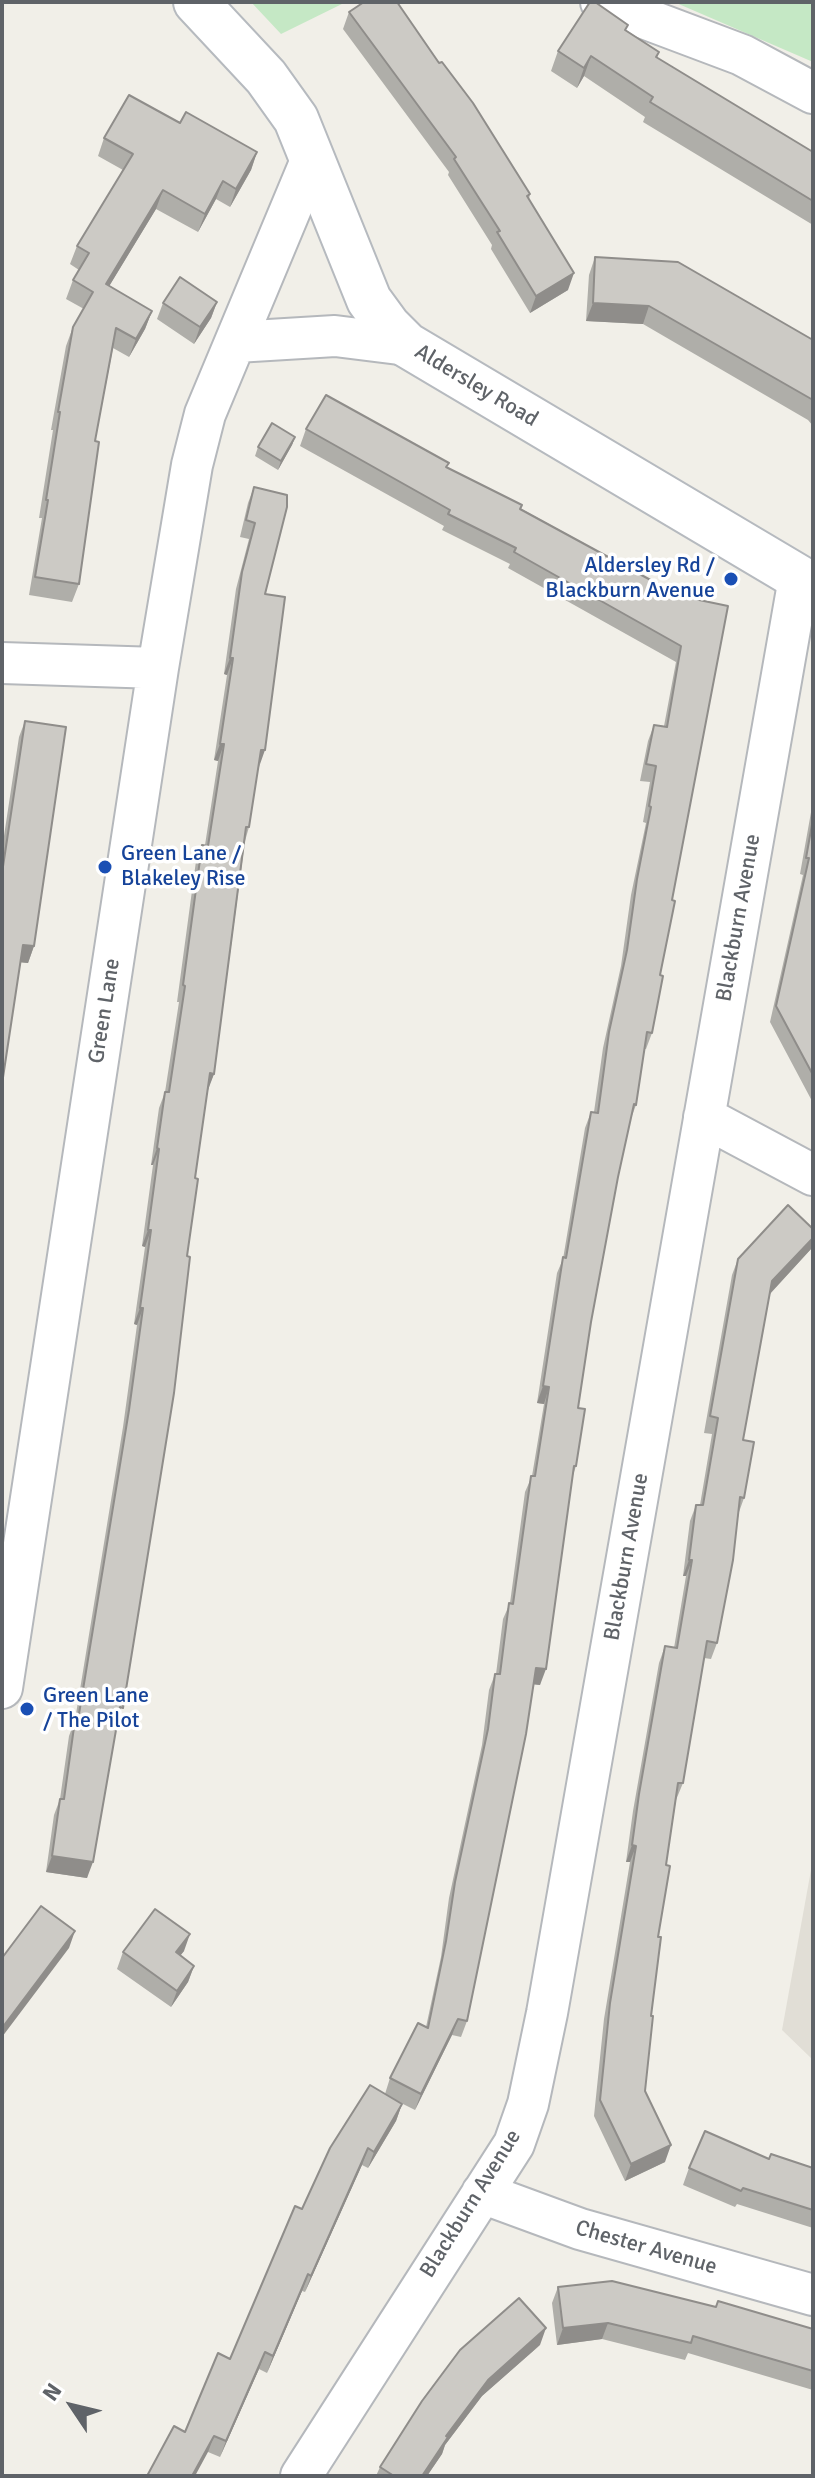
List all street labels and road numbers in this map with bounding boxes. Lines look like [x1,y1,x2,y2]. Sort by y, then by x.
street label: Aldersley Road [410,339,542,433]
street label: Blackburn Avenue [711,832,767,1004]
street label: Green Lane [84,957,126,1065]
street label: Blackburn Avenue [599,1471,655,1643]
street label: Blackburn Avenue [415,2125,527,2283]
street label: Chester Avenue [572,2215,720,2281]

